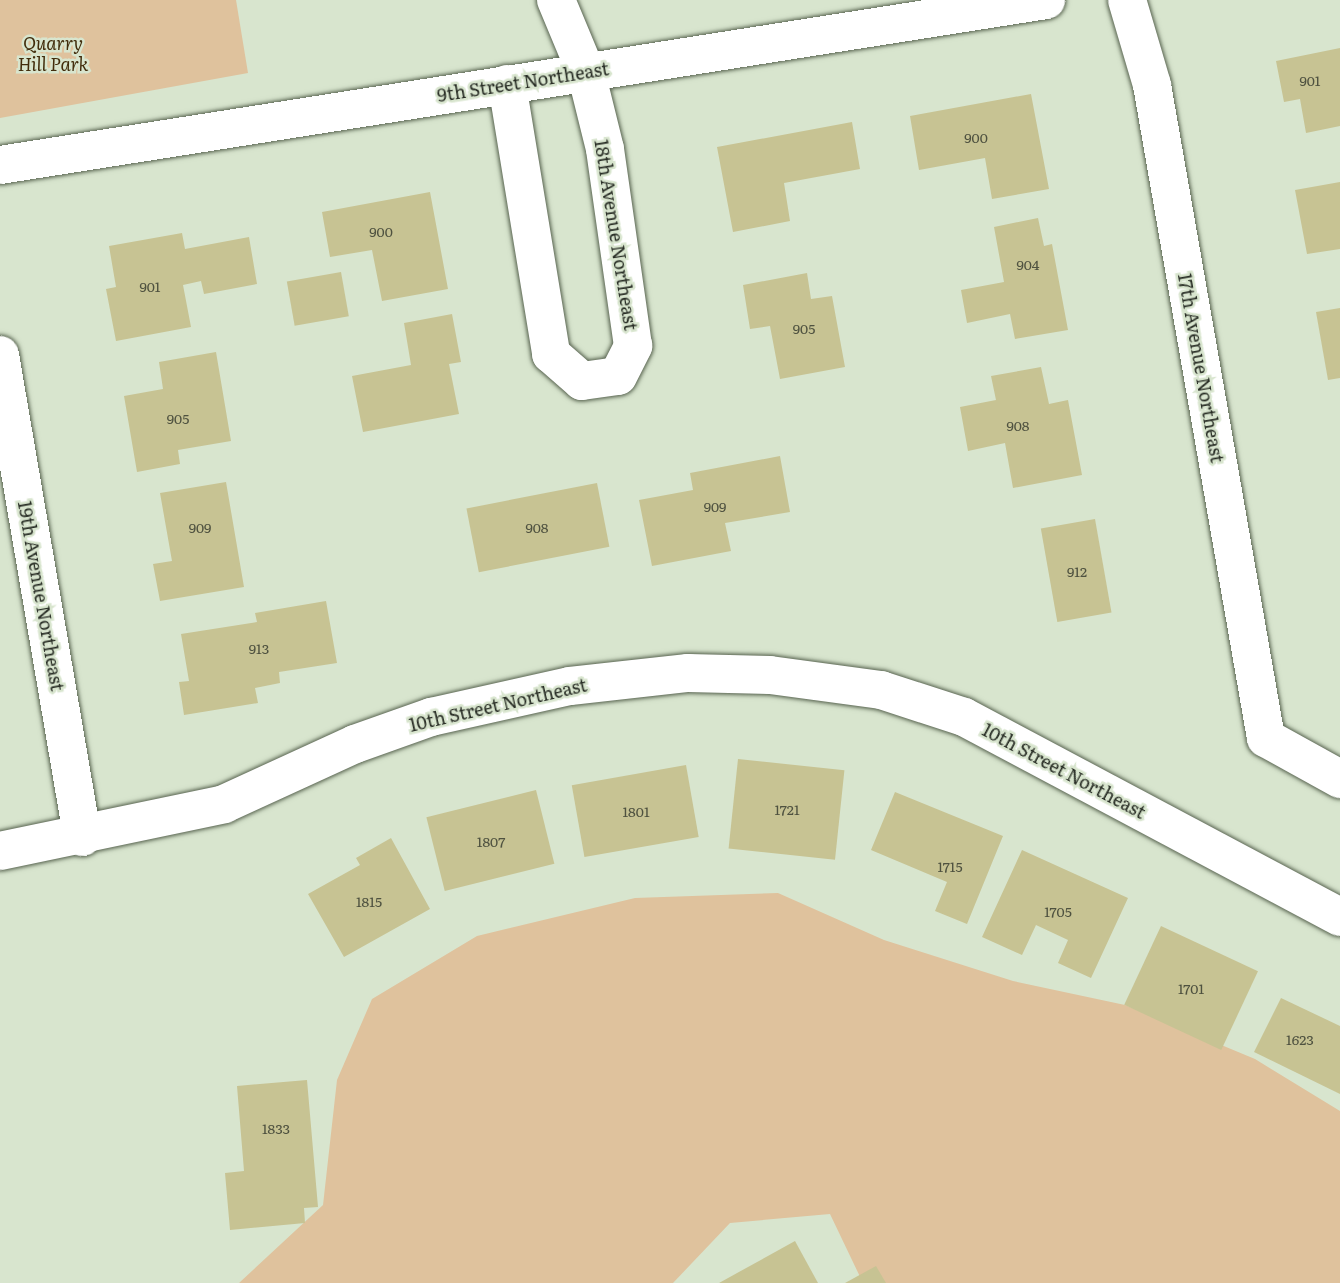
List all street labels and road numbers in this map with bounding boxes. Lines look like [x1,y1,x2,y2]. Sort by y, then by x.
street label: 9th Street Northeast [436,58,610,106]
street label: 18th Avenue Northeast [590,138,642,332]
street label: 17th Avenue Northeast [1174,272,1228,464]
street label: 19th Avenue Northeast [14,499,68,693]
street label: 10th Street Northeast [407,674,589,736]
street label: 10th Street Northeast [979,719,1149,823]

